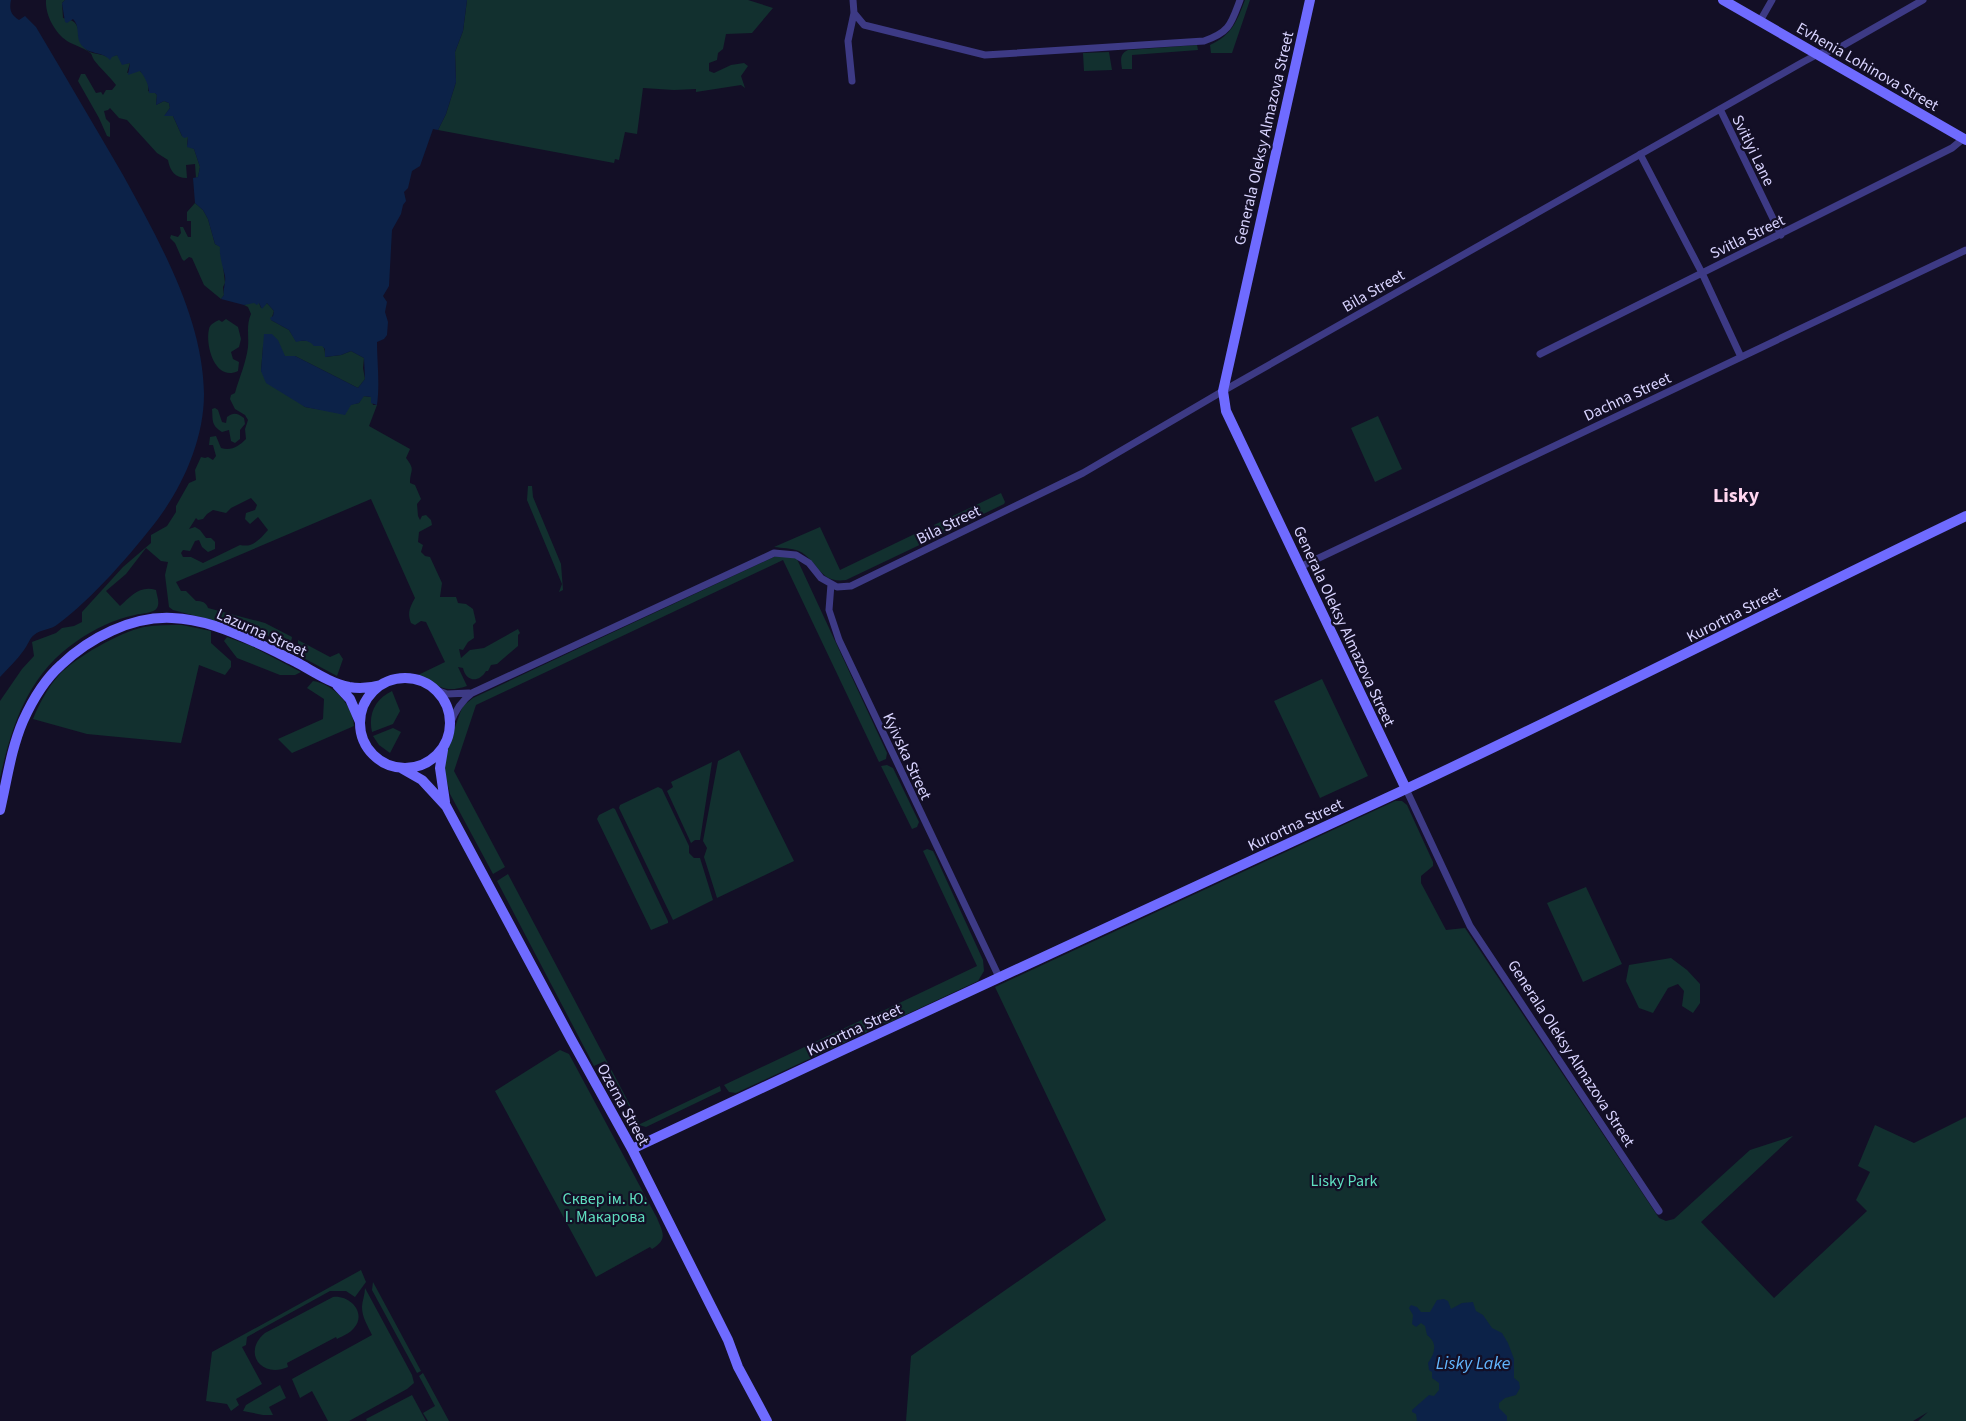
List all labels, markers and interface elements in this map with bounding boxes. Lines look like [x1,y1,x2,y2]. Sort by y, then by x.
street label: Evhenia Lohinova Street [1792,17,1943,117]
street label: Generala Oleksy Almazova Street [1229,29,1299,247]
street label: Svitlyi Lane [1726,111,1780,190]
street label: Svitla Street [1706,209,1789,264]
street label: Bila Street [1338,264,1409,318]
street label: Dachna Street [1580,367,1675,427]
district label: Lisky [1713,482,1760,510]
street label: Bila Street [913,500,985,550]
street label: Generala Oleksy Almazova Street [1288,523,1401,731]
street label: Kurortna Street [1683,581,1785,648]
street label: Lazurna Street [213,603,311,663]
street label: Kyivska Street [877,709,937,804]
street label: Kurortna Street [1244,793,1347,857]
street label: Generala Oleksy Almazova Street [1502,956,1640,1152]
street label: Kurortna Street [803,998,906,1062]
street label: Ozerna Street [592,1059,655,1150]
park label: Lisky Park [1311,1170,1378,1192]
park label: Сквер ім. Ю. І. Макарова [563,1188,647,1228]
water label: Lisky Lake [1436,1351,1511,1376]

